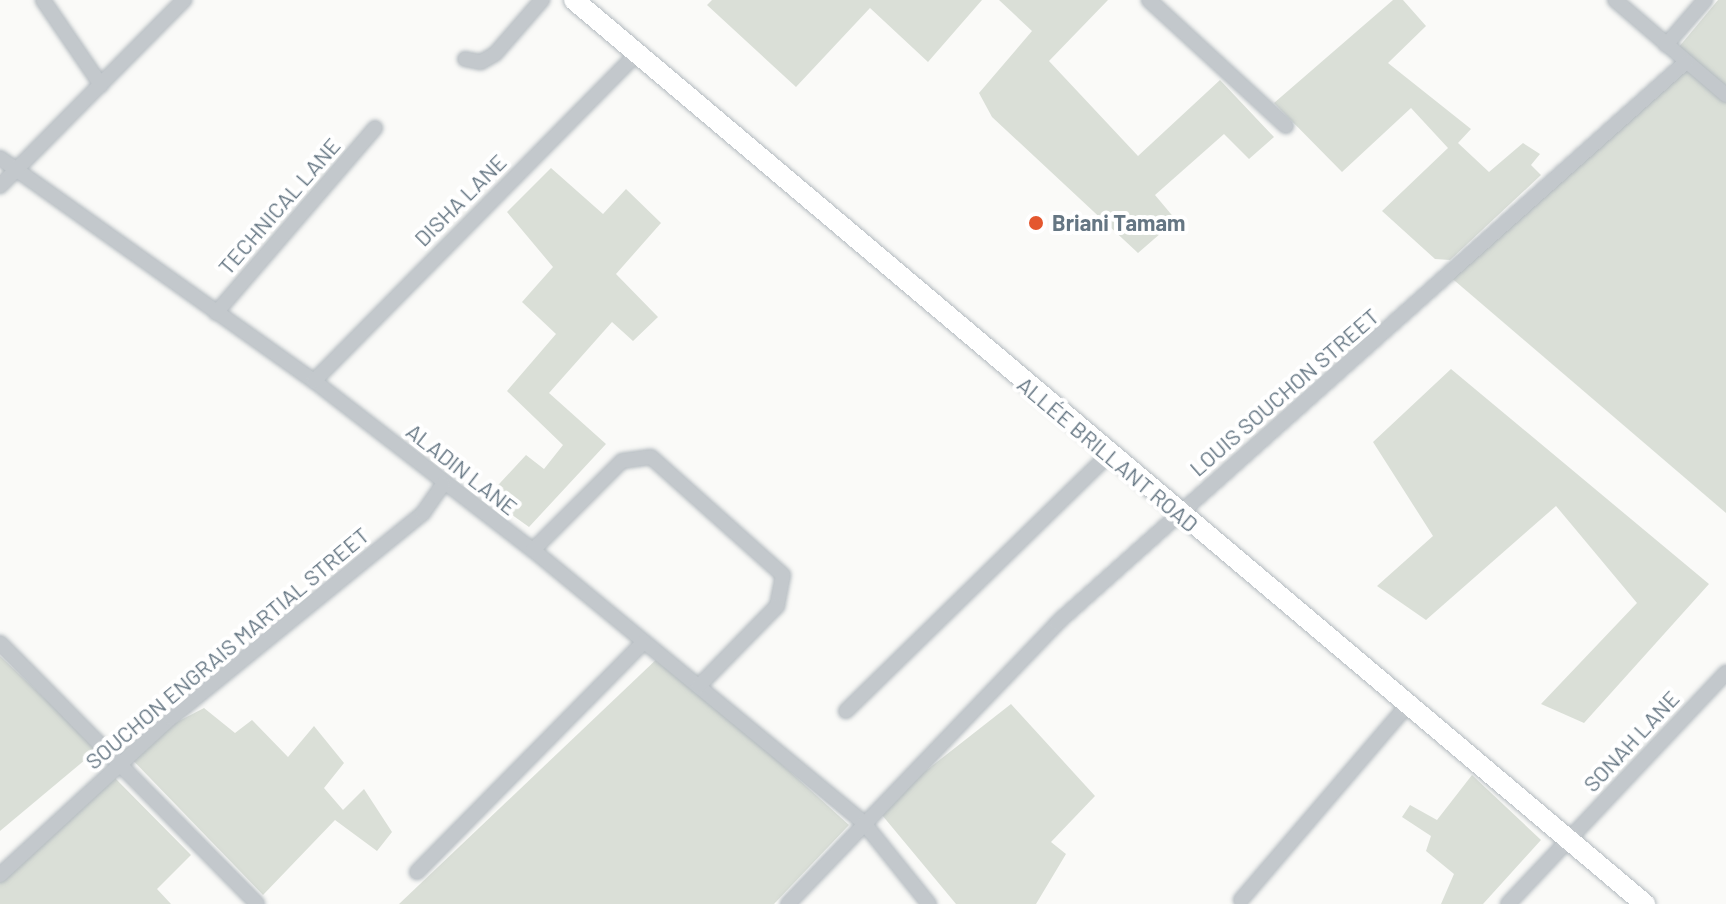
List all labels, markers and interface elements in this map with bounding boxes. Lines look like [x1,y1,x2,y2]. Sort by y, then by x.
street label: TECHNICAL LANE [212,132,346,280]
street label: DISHA LANE [409,149,511,251]
place label: Briani Tamam [1052,210,1185,236]
marker: Briani Tamam [1027,214,1045,232]
street label: LOUIS SOUCHON STREET [1184,303,1384,481]
street label: ALLÉE BRILLANT ROAD [1012,371,1204,537]
street label: ALADIN LANE [401,418,523,520]
street label: SOUCHON ENGRAIS MARTIAL STREET [80,522,374,774]
street label: SONAH LANE [1578,685,1684,797]

